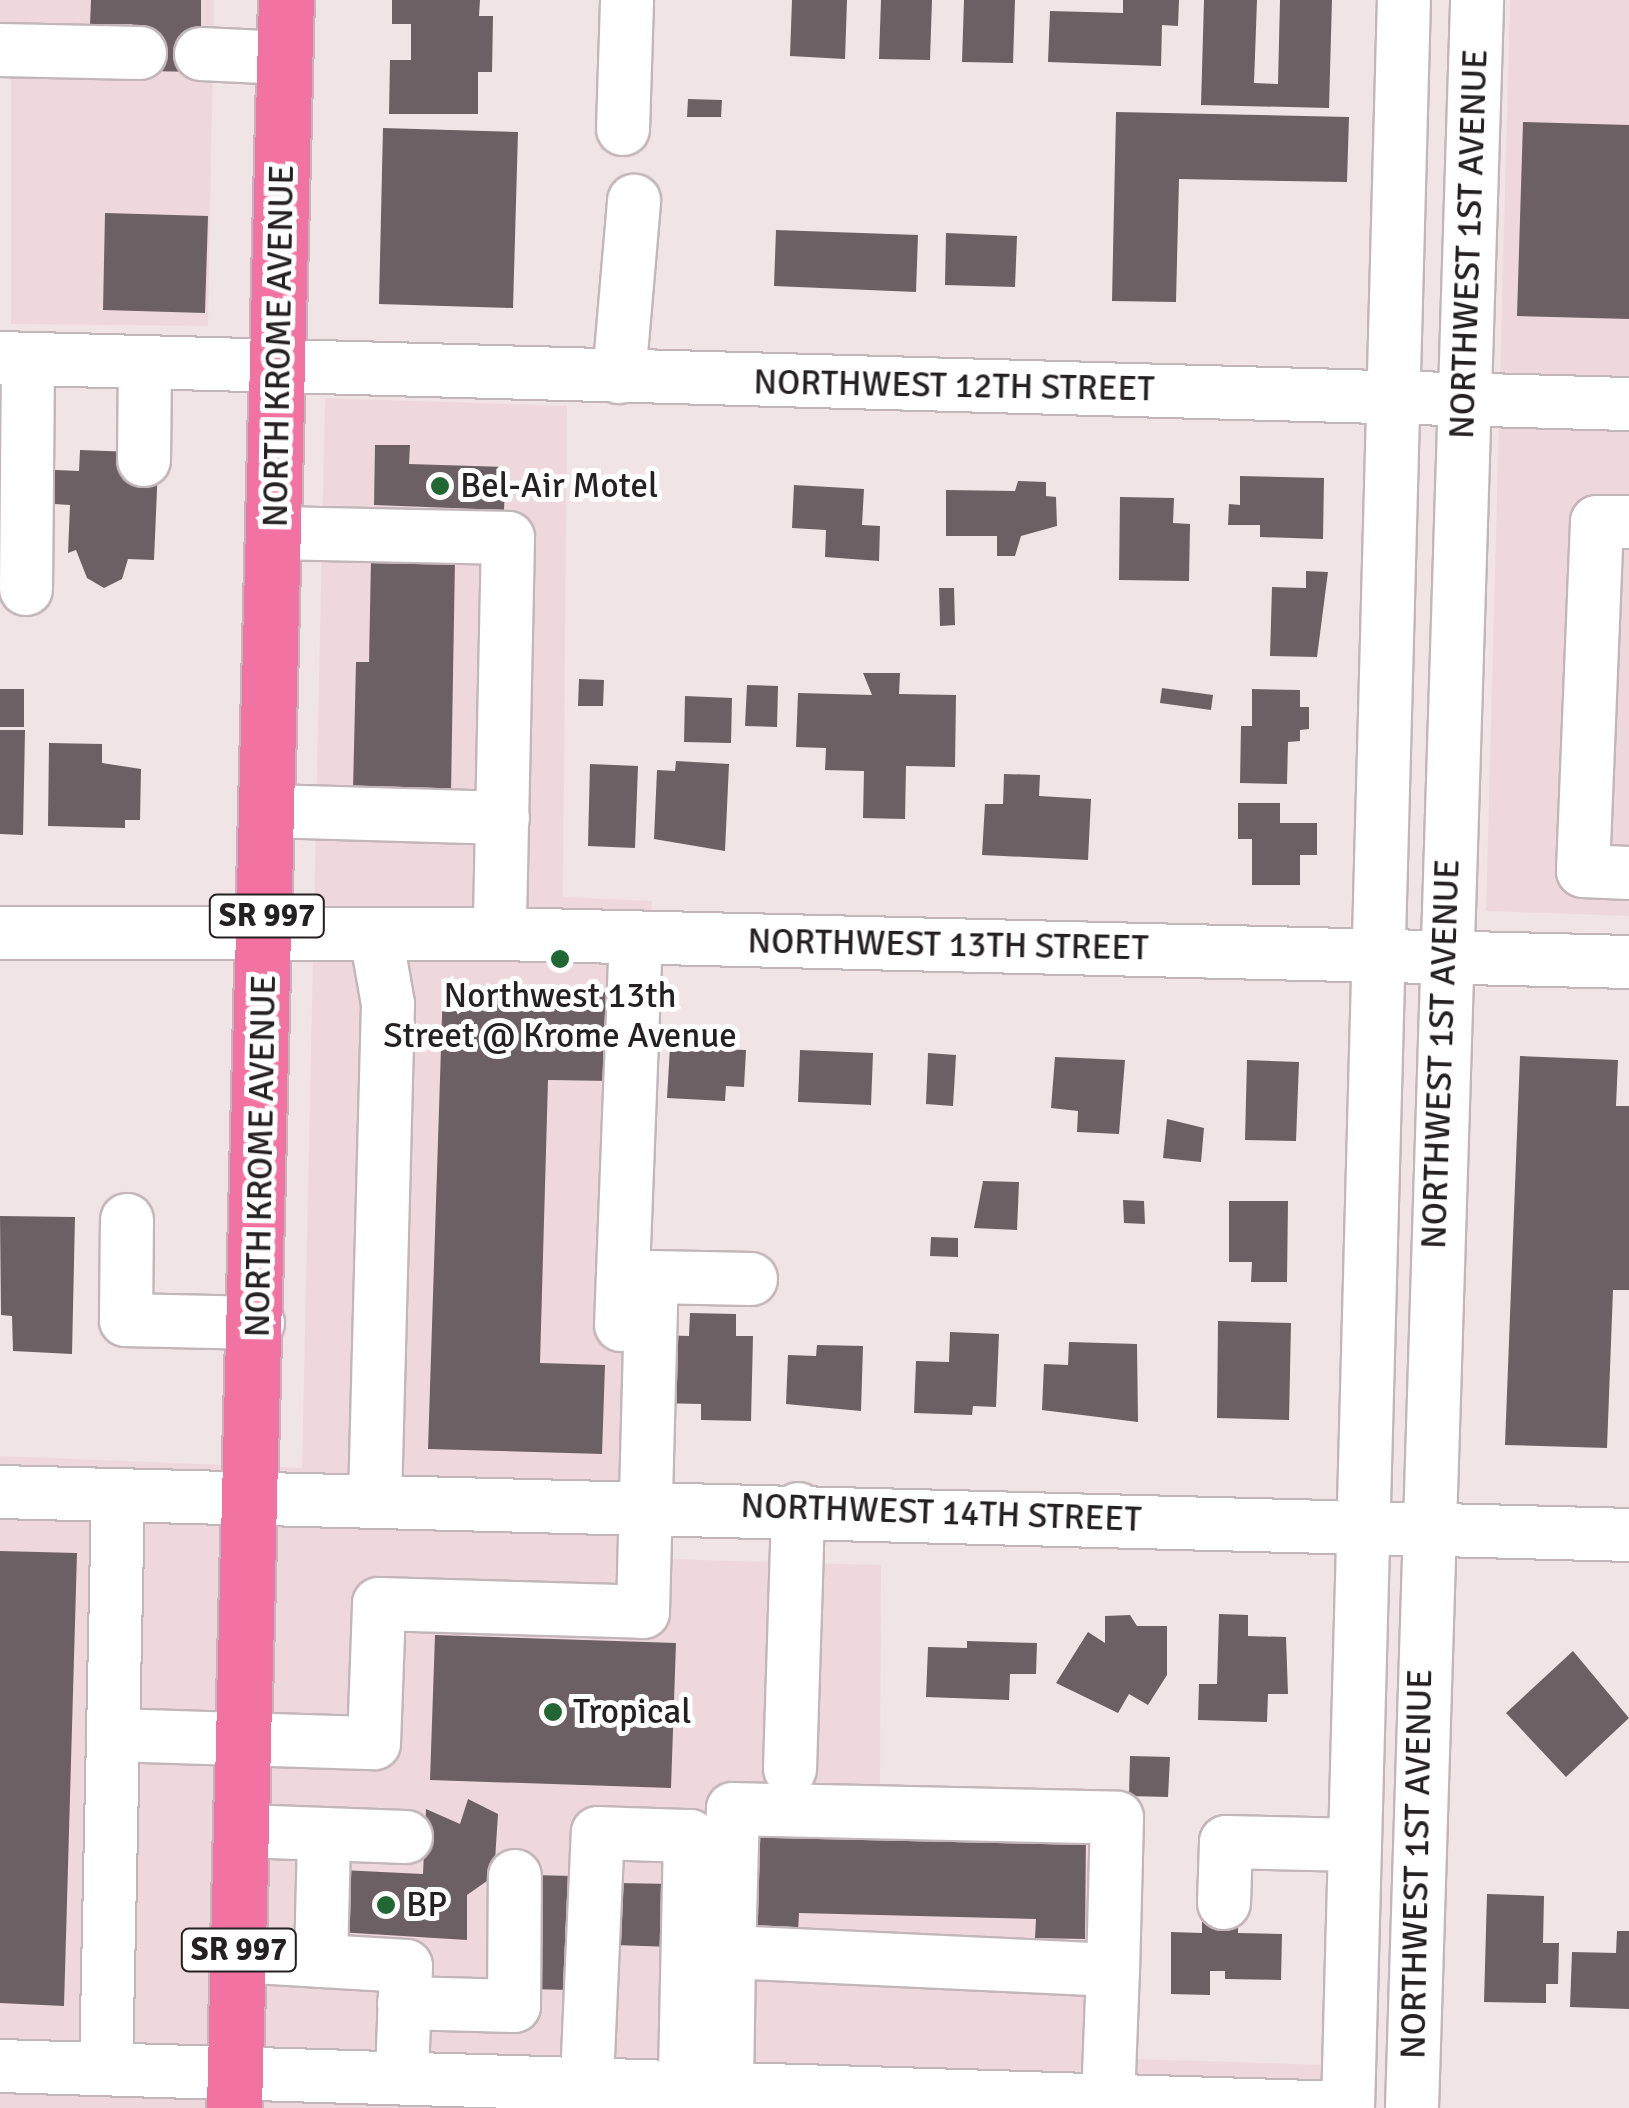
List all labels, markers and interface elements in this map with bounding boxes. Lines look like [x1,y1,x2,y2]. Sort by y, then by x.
street label: NORTHWEST 1ST AVENUE [1441,48,1497,440]
street label: NORTH KROME AVENUE [255,164,303,528]
street label: NORTHWEST 12TH STREET [753,362,1155,410]
place label: Bel-Air Motel [460,465,658,507]
marker: Bel-Air Motel [429,475,451,497]
street label: NORTHWEST 1ST AVENUE [1413,858,1469,1250]
road number: SR 997 [207,889,327,943]
street label: NORTHWEST 13TH STREET [747,921,1149,969]
marker: Northwest 13th Street @ Krome Avenue [549,948,571,970]
street label: NORTH KROME AVENUE [237,974,285,1338]
place label: Northwest 13th Street @ Krome Avenue [383,975,737,1057]
street label: NORTHWEST 14TH STREET [740,1485,1142,1541]
street label: NORTHWEST 1ST AVENUE [1393,1669,1441,2059]
place label: Tropical [573,1691,691,1733]
marker: Tropical [542,1701,564,1723]
place label: BP [406,1884,447,1926]
marker: BP [375,1894,397,1916]
road number: SR 997 [179,1923,299,1977]

